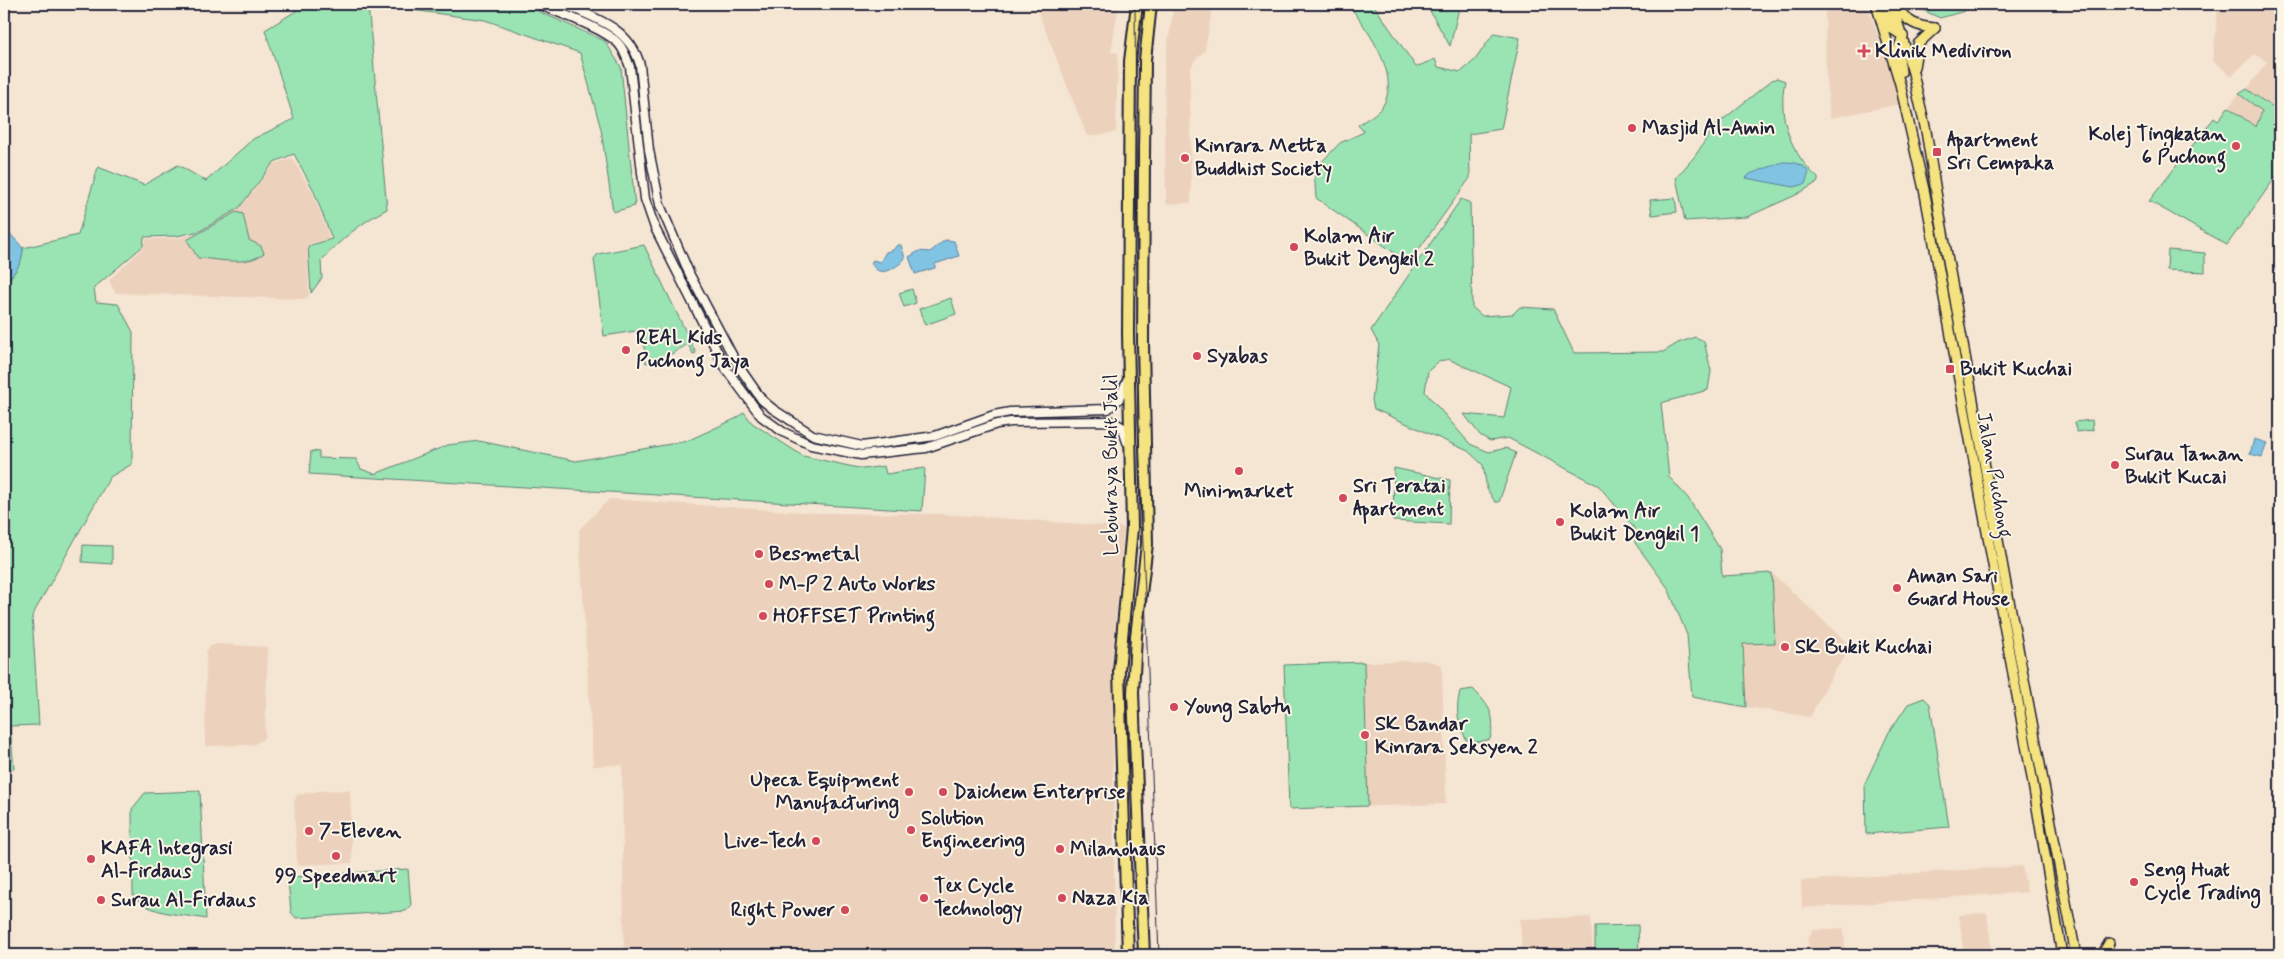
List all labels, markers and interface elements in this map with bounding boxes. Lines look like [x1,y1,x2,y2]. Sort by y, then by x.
place label: Klinik Mediviron [1875,38,2011,65]
marker: Klinik Mediviron [1857,44,1871,58]
place label: Masjid Al-Amin [1642,115,1775,142]
place label: Kolej Tingkatan 6 Puchong [2088,121,2226,173]
marker: Masjid Al-Amin [1626,122,1638,134]
place label: Apartment Sri Cempaka [1947,127,2054,177]
place label: Kinrara Metta Buddhist Society [1195,133,1332,183]
marker: Kolej Tingkatan 6 Puchong [2230,140,2242,152]
marker: Apartment Sri Cempaka [1931,146,1943,158]
marker: Kinrara Metta Buddhist Society [1179,152,1191,164]
place label: Kolam Air Bukit Dengkil 2 [1304,223,1434,275]
marker: Kolam Air Bukit Dengkil 2 [1288,241,1300,253]
place label: REAL Kids Puchong Jaya [636,325,750,377]
place label: Syabas [1207,343,1268,370]
marker: REAL Kids Puchong Jaya [620,344,632,356]
marker: Syabas [1191,350,1203,362]
place label: Bukit Kuchai [1960,356,2072,383]
marker: Bukit Kuchai [1944,363,1956,375]
street label: Lebuhraya Bukit Jalil [1098,374,1125,556]
street label: Jalan Puchong [1968,410,2018,541]
place label: Surau Taman Bukit Kucai [2125,441,2243,491]
marker: Surau Taman Bukit Kucai [2109,459,2121,471]
marker: Minimarket [1233,465,1245,477]
place label: Sri Teratai Apartment [1353,473,1446,524]
place label: Minimarket [1184,478,1294,505]
marker: Sri Teratai Apartment [1337,492,1349,504]
place label: Kolam Air Bukit Dengkil 1 [1570,498,1699,550]
marker: Kolam Air Bukit Dengkil 1 [1554,516,1566,528]
place label: Besmetal [769,541,859,568]
marker: Besmetal [753,548,765,560]
place label: Aman Sari Guard House [1907,563,2011,613]
place label: M-P 2 Auto Works [779,571,935,598]
marker: M-P 2 Auto Works [763,578,775,590]
marker: Aman Sari Guard House [1891,582,1903,594]
place label: HOFFSET Printing [773,603,935,632]
marker: HOFFSET Printing [757,610,769,622]
place label: SK Bukit Kuchai [1795,634,1932,661]
marker: SK Bukit Kuchai [1779,641,1791,653]
place label: Young Sabtu [1184,694,1291,723]
marker: Young Sabtu [1168,701,1180,713]
place label: SK Bandar Kinrara Seksyen 2 [1375,711,1538,761]
marker: SK Bandar Kinrara Seksyen 2 [1359,729,1371,741]
place label: Upeca Equipment Manufacturing [750,767,900,819]
place label: Daichem Enterprise [953,779,1126,806]
marker: Upeca Equipment Manufacturing [903,786,915,798]
marker: Daichem Enterprise [937,786,949,798]
place label: Solution Engineering [921,805,1025,857]
place label: 7-Eleven [319,818,402,845]
marker: Solution Engineering [905,824,917,836]
marker: 7-Eleven [303,825,315,837]
place label: Live-Tech [724,828,806,855]
place label: KAFA Integrasi Al-Firdaus [101,835,233,885]
marker: Live-Tech [810,835,822,847]
place label: Milanohaus [1070,836,1165,863]
marker: Milanohaus [1054,843,1066,855]
marker: 99 Speedmart [330,850,342,862]
marker: KAFA Integrasi Al-Firdaus [85,853,97,865]
place label: Seng Huat Cycle Trading [2144,857,2261,909]
place label: 99 Speedmart [275,863,398,890]
place label: Tex Cycle Technology [934,873,1022,925]
marker: Seng Huat Cycle Trading [2128,876,2140,888]
place label: Naza Kia [1072,885,1149,912]
place label: Surau Al-Firdaus [111,887,256,914]
marker: Tex Cycle Technology [918,892,930,904]
marker: Naza Kia [1056,892,1068,904]
marker: Surau Al-Firdaus [95,894,107,906]
place label: Right Power [731,897,836,926]
marker: Right Power [839,904,851,916]

